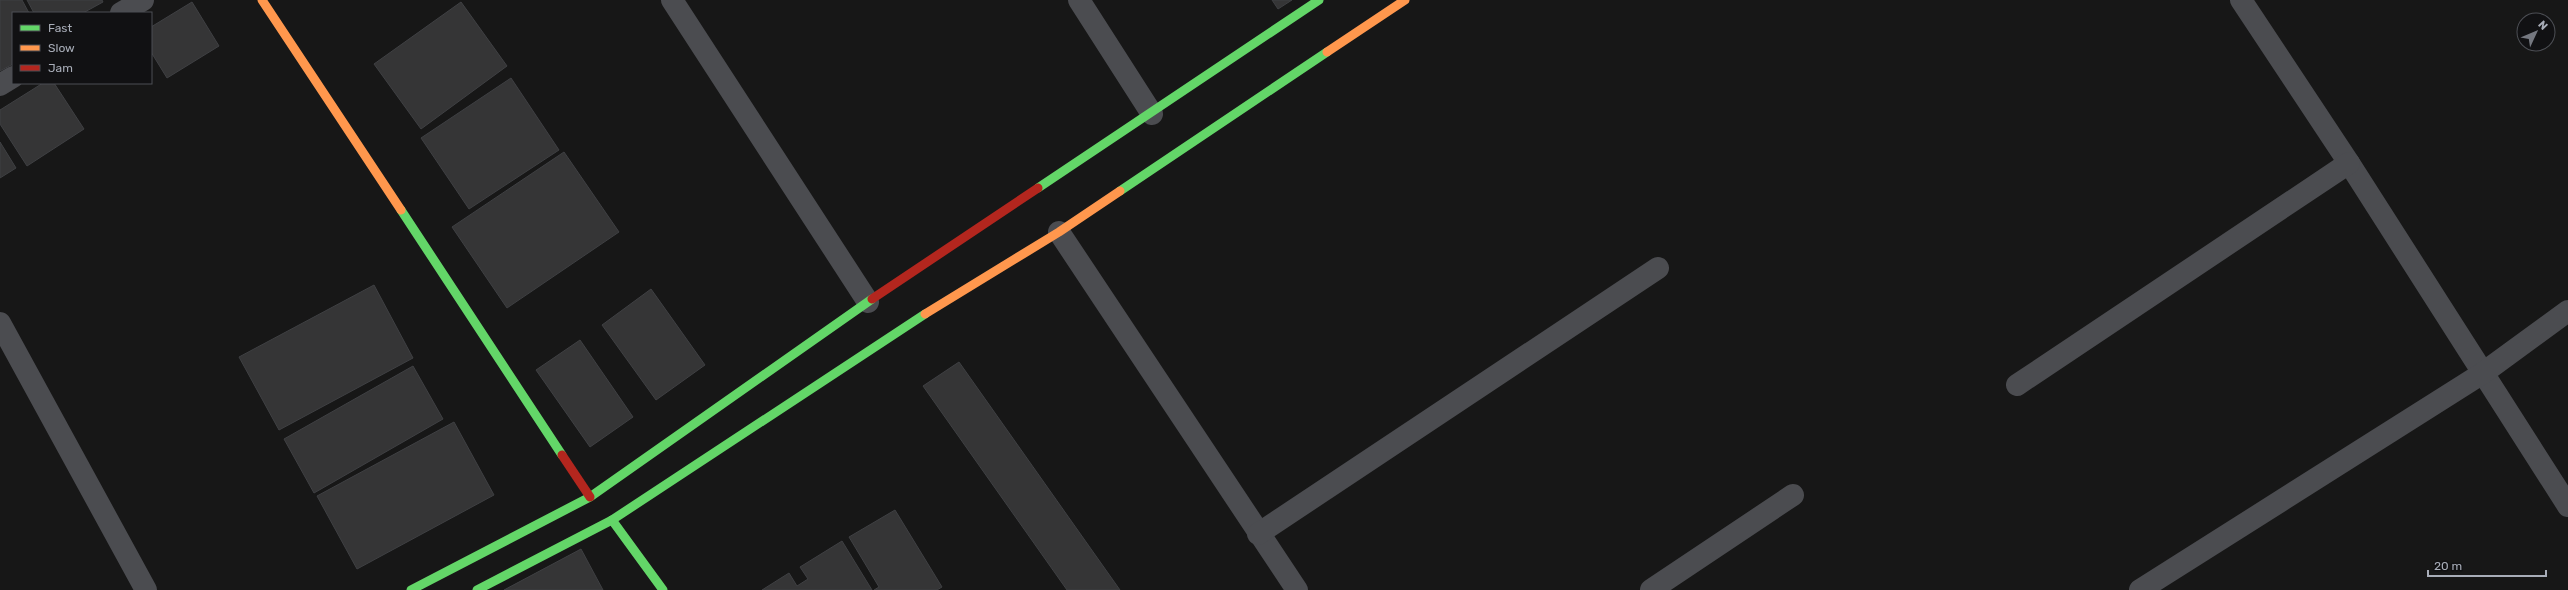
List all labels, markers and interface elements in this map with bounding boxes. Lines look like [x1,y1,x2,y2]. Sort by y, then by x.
legend [12,12,152,84]
north arrow [2516,12,2556,52]
text: N [2535,18,2550,33]
text: Fast [48,21,72,35]
text: Slow [48,41,75,55]
text: Jam [48,61,73,75]
scale bar [2428,552,2546,578]
text: 20 m [2434,559,2462,573]

